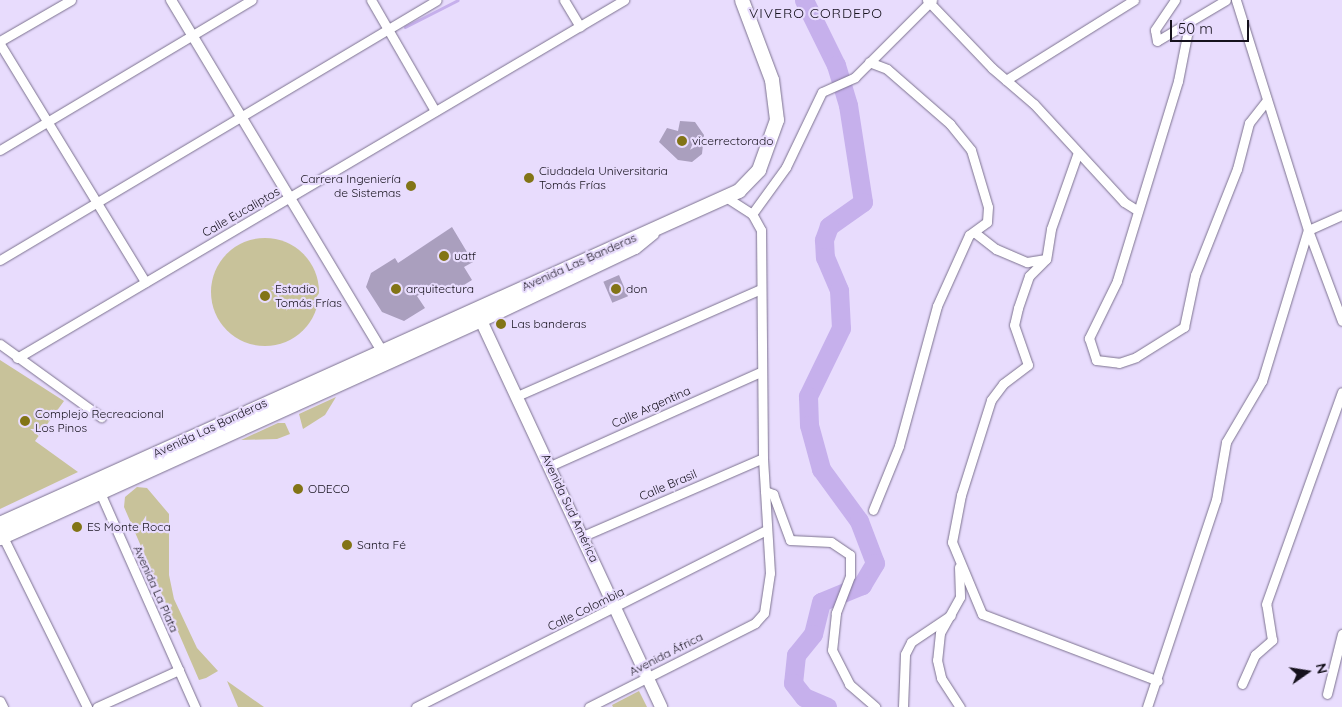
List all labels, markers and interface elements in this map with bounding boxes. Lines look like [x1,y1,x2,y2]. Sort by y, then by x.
district label: VIVERO CORDEPO [747,5,885,21]
scale bar [1172,10,1251,42]
text: 50 m [1178,19,1213,38]
place label: vicerrectorado [692,134,773,148]
marker: vicerrectorado [676,135,688,147]
place label: Ciudadela Universitaria Tomás Frías [539,164,668,192]
place label: Carrera Ingeniería de Sistemas [300,172,401,200]
marker: Ciudadela Universitaria Tomás Frías [523,172,535,184]
marker: Carrera Ingeniería de Sistemas [405,180,417,192]
street label: Calle Eucaliptos [200,184,282,240]
street label: Avenida Las Banderas [520,230,638,294]
place label: uatf [454,249,476,263]
marker: uatf [438,250,450,262]
place label: Estadio Tomás Frías [275,282,342,310]
place label: arquitectura [406,282,474,296]
place label: don [626,282,647,296]
marker: arquitectura [390,283,402,295]
marker: don [610,283,622,295]
marker: Estadio Tomás Frías [259,290,271,302]
place label: Las banderas [511,317,586,331]
marker: Las banderas [495,318,507,330]
street label: Calle Argentina [609,383,693,431]
street label: Avenida Las Banderas [151,395,269,461]
place label: Complejo Recreacional Los Pinos [35,407,164,435]
marker: Complejo Recreacional Los Pinos [19,415,31,427]
street label: Avenida Sud América [539,451,601,565]
street label: Calle Brasil [637,466,699,504]
place label: ODECO [308,482,350,496]
marker: ODECO [292,483,304,495]
place label: ES Monte Roca [87,520,171,534]
marker: ES Monte Roca [71,521,83,533]
place label: Santa Fé [357,538,406,552]
marker: Santa Fé [341,539,353,551]
street label: Avenida La Plata [130,543,182,635]
street label: Calle Colombia [545,584,627,634]
street label: Avenida África [627,629,705,679]
north arrow [1282,647,1332,697]
text: N [1312,662,1332,676]

